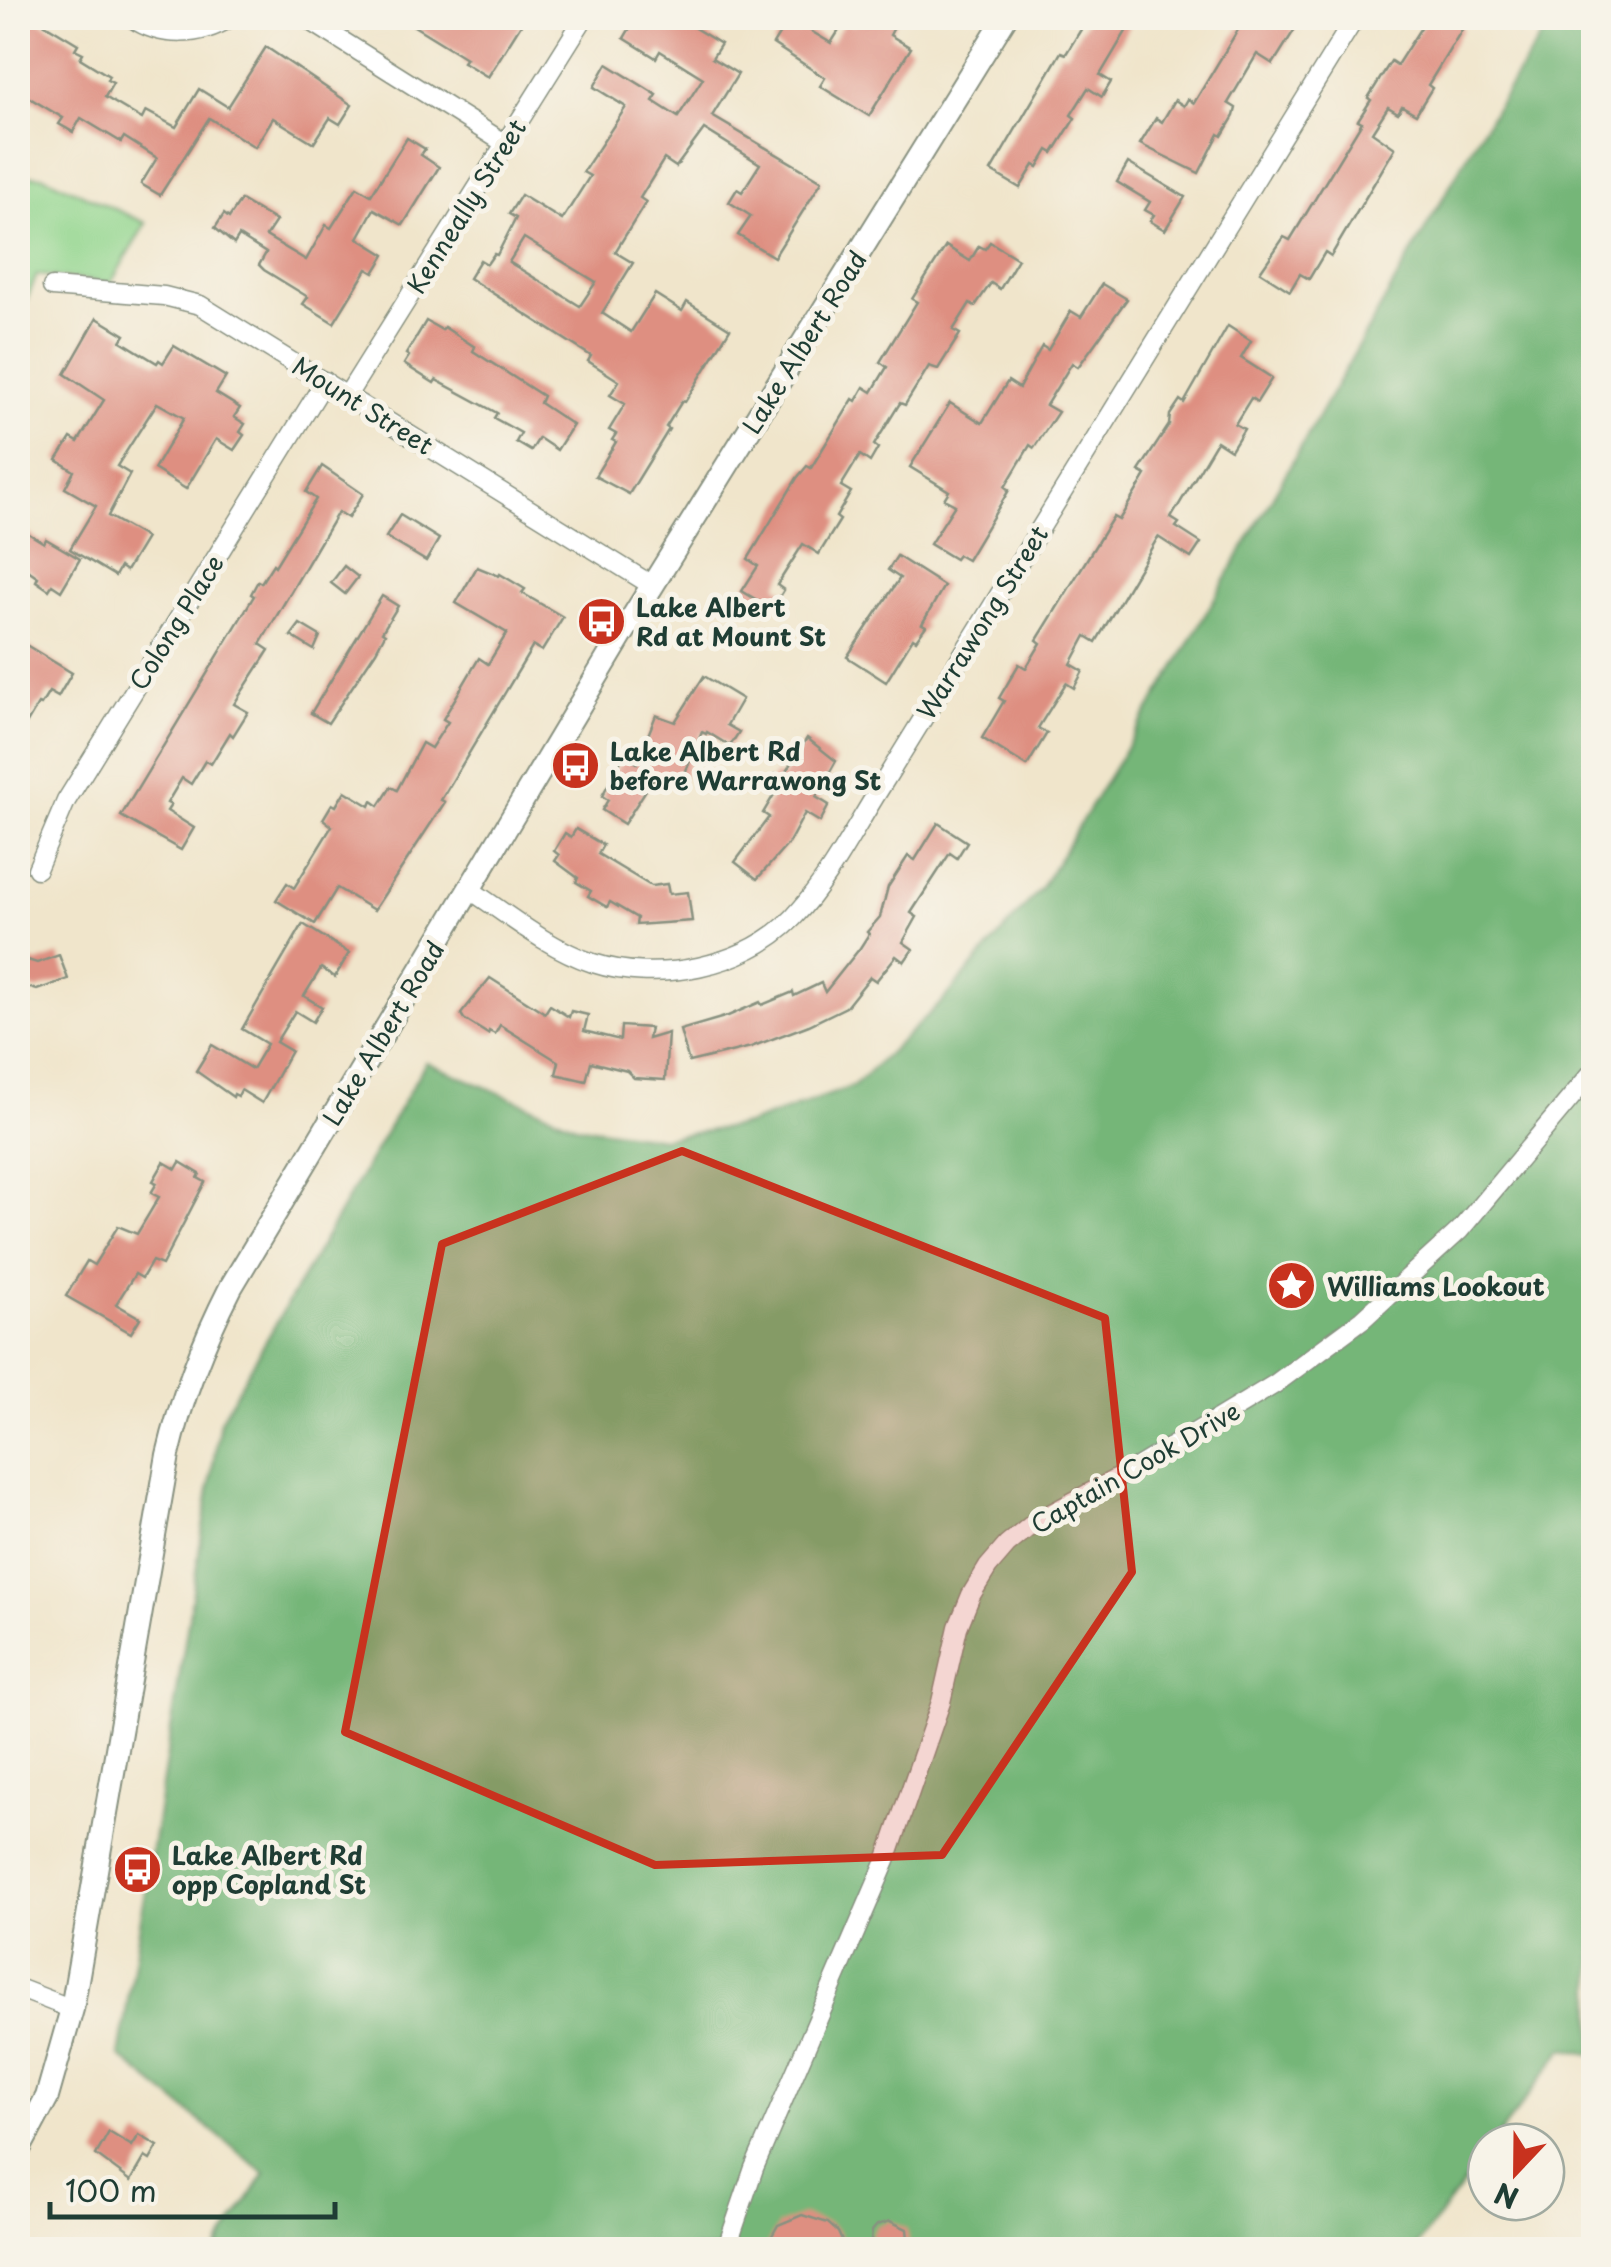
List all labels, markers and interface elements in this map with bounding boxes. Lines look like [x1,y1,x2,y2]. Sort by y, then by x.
street label: Kenneally Street [397,111,535,301]
street label: Lake Albert Road [732,243,876,441]
street label: Mount Street [285,347,441,463]
street label: Warrawong Street [907,518,1057,726]
street label: Colong Place [119,547,233,697]
place label: Lake Albert Rd at Mount St [636,588,826,655]
bus stop icon: Lake Albert Rd at Mount St [575,595,627,647]
place label: Lake Albert Rd before Warrawong St [610,732,881,799]
bus stop icon: Lake Albert Rd before Warrawong St [549,739,601,791]
street label: Lake Albert Road [313,933,453,1133]
place icon: Williams Lookout [1266,1260,1318,1312]
place label: Williams Lookout [1327,1267,1545,1305]
street label: Captain Cook Drive [1023,1392,1247,1542]
place label: Lake Albert Rd opp Copland St [172,1836,366,1903]
bus stop icon: Lake Albert Rd opp Copland St [111,1843,163,1895]
north arrow [1466,2122,1566,2222]
scale bar [50,2157,335,2219]
text: 100 m [65,2167,157,2212]
text: N [1488,2172,1524,2221]

